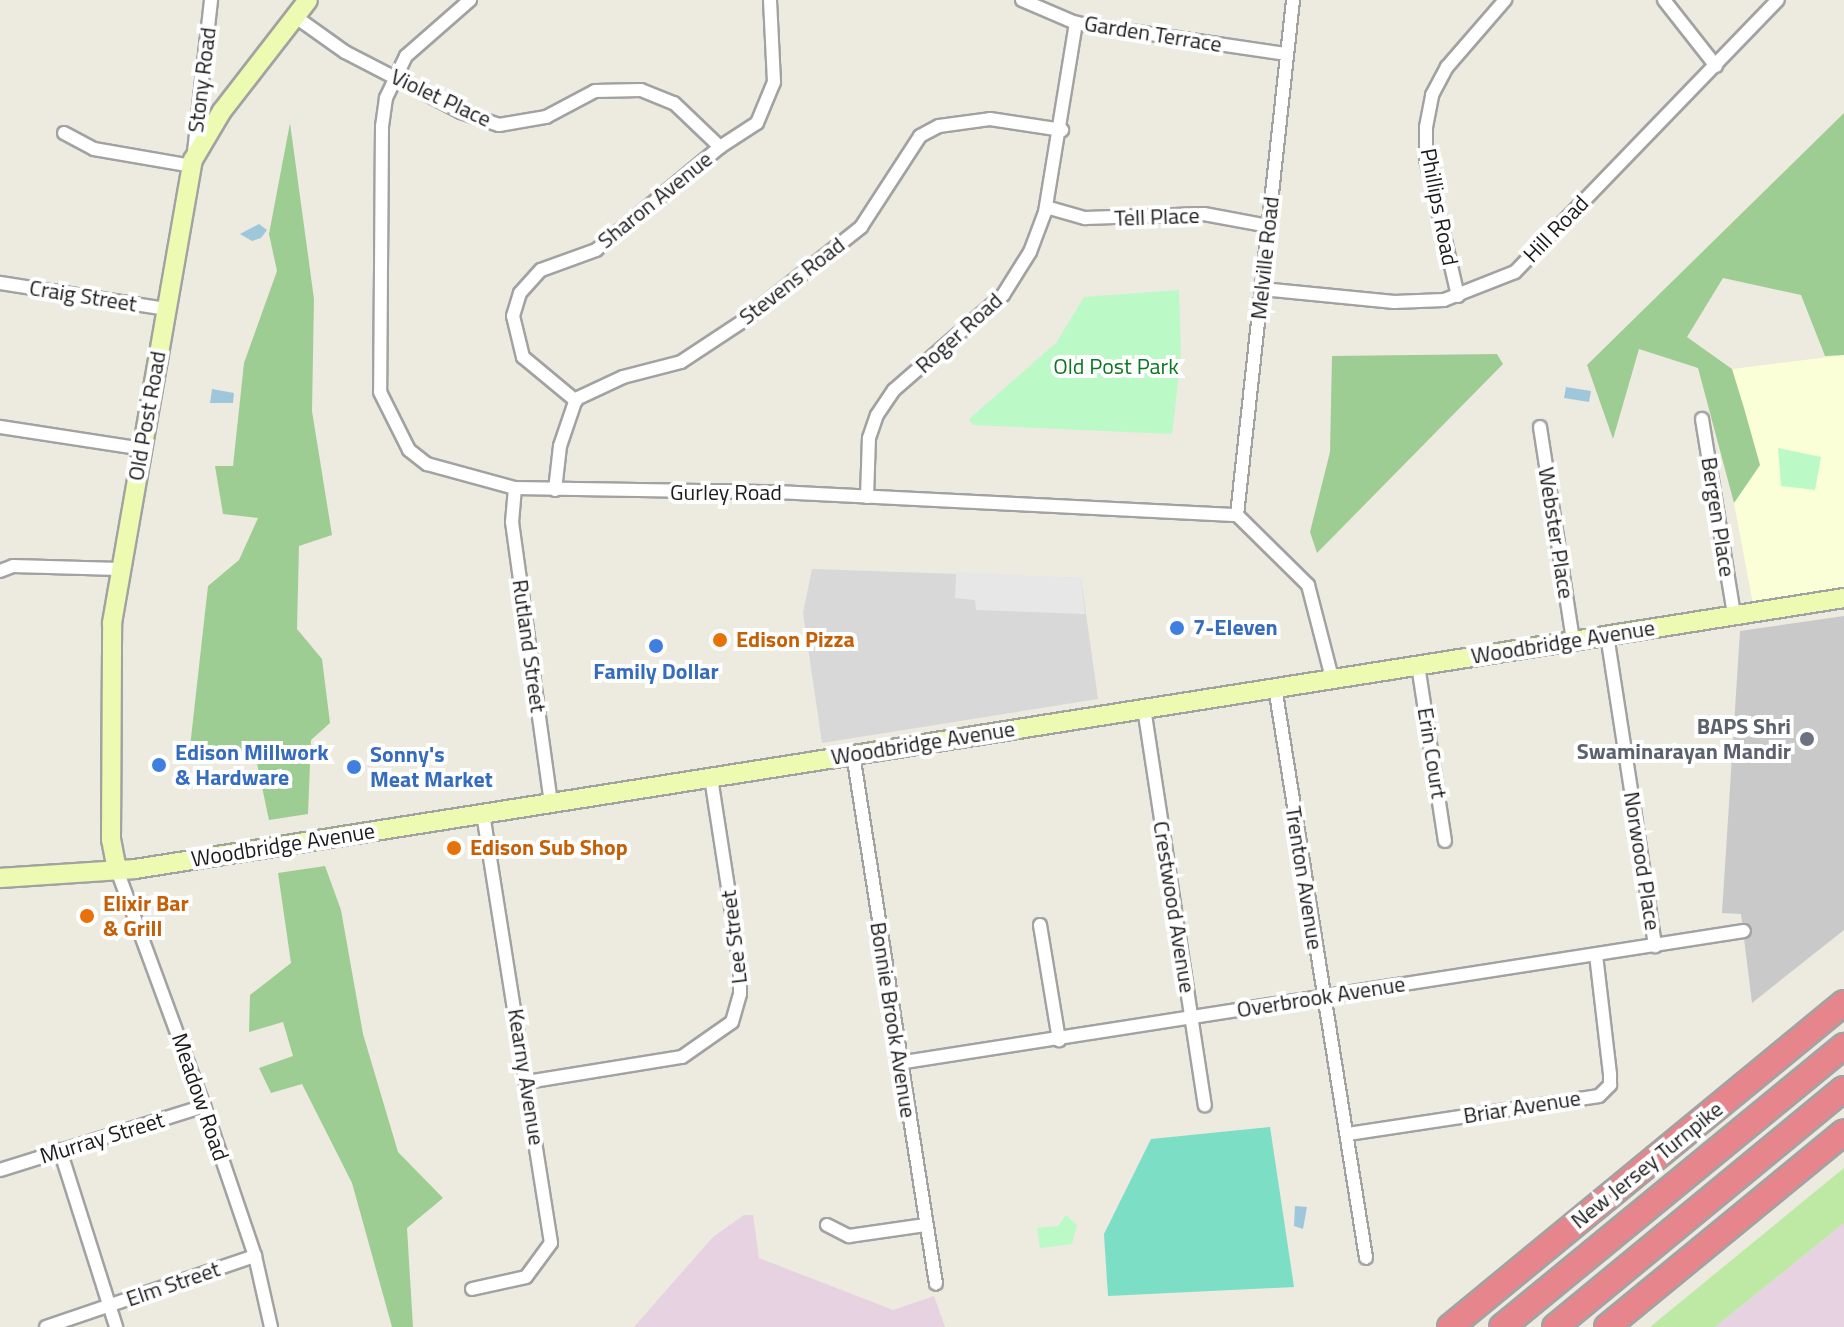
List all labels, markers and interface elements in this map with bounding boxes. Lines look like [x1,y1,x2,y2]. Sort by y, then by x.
street label: Garden Terrace [1082,10,1224,58]
street label: Stony Road [182,26,222,134]
street label: Violet Place [387,63,495,133]
street label: Sharon Avenue [593,146,717,254]
street label: Phillips Road [1415,146,1463,268]
street label: Hill Road [1518,190,1594,268]
street label: Melville Road [1245,195,1285,321]
street label: Tell Place [1114,202,1200,232]
street label: Stevens Road [734,232,850,330]
street label: Craig Street [28,274,138,318]
street label: Roger Road [910,287,1008,379]
street label: Old Post Road [123,349,171,483]
park label: Old Post Park [1053,354,1179,380]
street label: Bergen Place [1696,455,1740,579]
street label: Webster Place [1533,465,1579,601]
street label: Gurley Road [670,480,782,506]
street label: Rutland Street [507,578,551,714]
street label: Woodbridge Avenue [1469,614,1657,670]
place label: 7-Eleven [1193,615,1278,641]
marker: 7-Eleven [1168,619,1186,637]
place label: Edison Pizza [736,627,855,653]
marker: Edison Pizza [711,631,729,649]
marker: Family Dollar [647,637,665,655]
place label: Family Dollar [593,659,719,685]
street label: Erin Court [1412,706,1452,800]
place label: BAPS Shri Swaminarayan Mandir [1577,713,1791,764]
street label: Woodbridge Avenue [829,715,1017,771]
marker: BAPS Shri Swaminarayan Mandir [1798,730,1816,748]
place label: Edison Millwork & Hardware [175,739,329,790]
place label: Sonny's Meat Market [370,741,493,792]
marker: Edison Millwork & Hardware [150,756,168,774]
marker: Sonny's Meat Market [345,758,363,776]
street label: Norwood Place [1618,790,1666,932]
street label: Trenton Avenue [1280,804,1328,952]
street label: Woodbridge Avenue [189,817,377,873]
street label: Crestwood Avenue [1147,819,1201,995]
place label: Edison Sub Shop [470,835,628,861]
marker: Edison Sub Shop [445,839,463,857]
street label: Lee Street [715,889,753,985]
place label: Elixir Bar & Grill [103,890,189,942]
marker: Elixir Bar & Grill [78,907,96,925]
street label: Bonnie Brook Avenue [864,920,922,1120]
street label: Overbrook Avenue [1235,971,1407,1023]
street label: Kearny Avenue [502,1007,550,1147]
street label: Meadow Road [166,1030,234,1164]
street label: Briar Avenue [1462,1085,1582,1129]
street label: New Jersey Turnpike [1566,1096,1728,1234]
street label: Murray Street [37,1107,167,1169]
street label: Elm Street [123,1256,223,1312]

